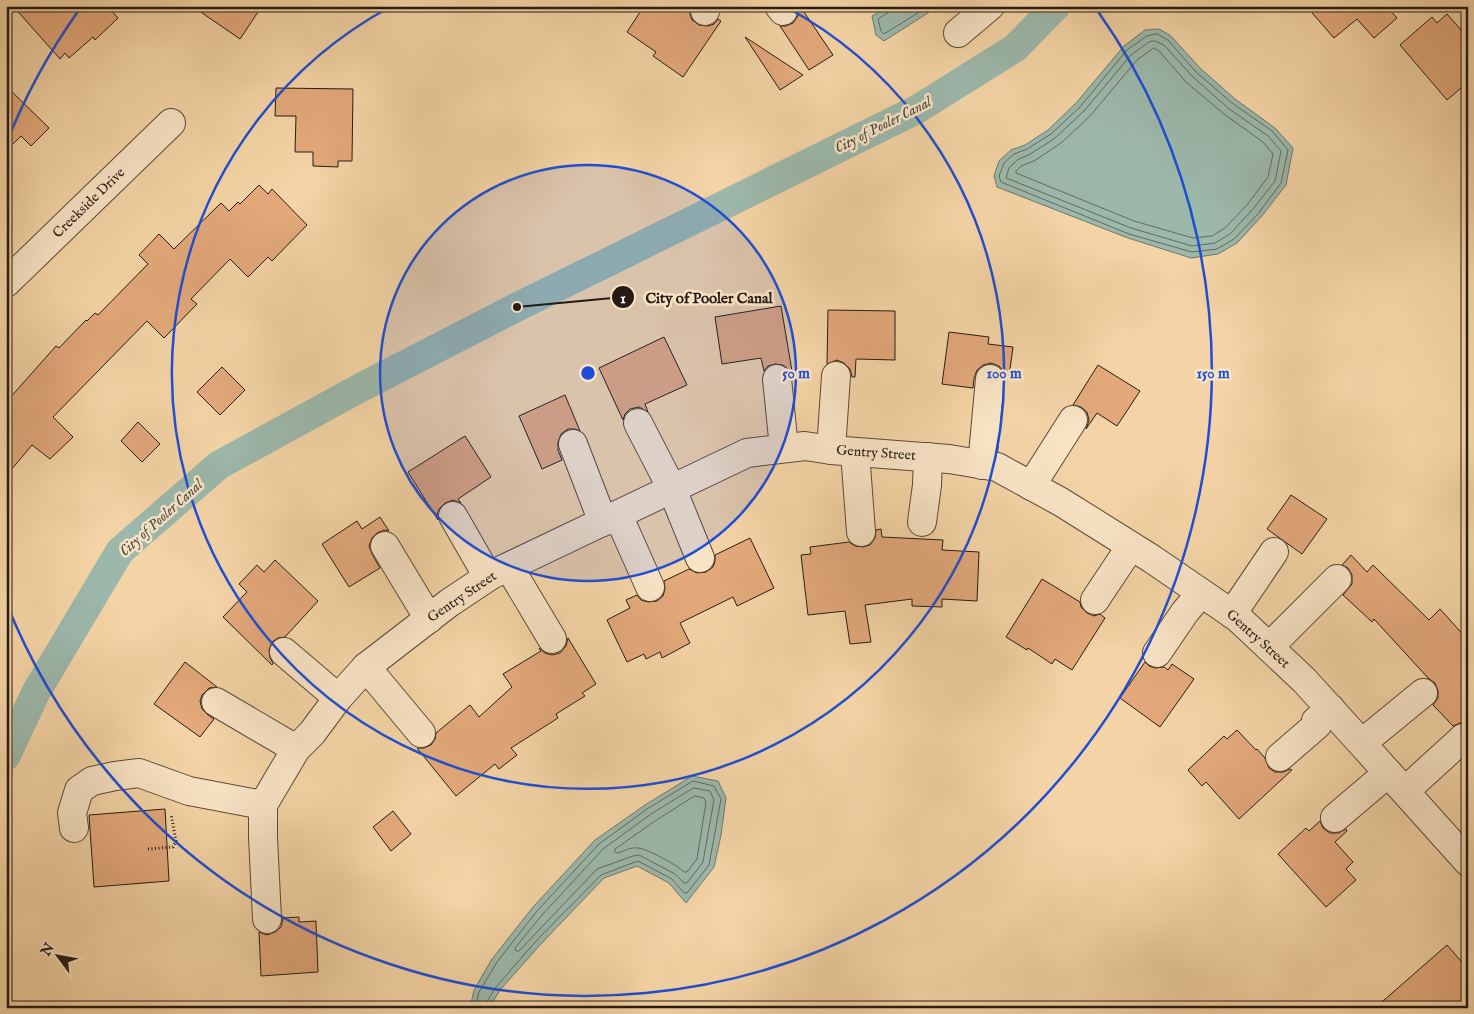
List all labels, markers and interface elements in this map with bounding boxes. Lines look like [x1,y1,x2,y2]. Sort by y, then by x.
water label: City of Pooler Canal [831,92,936,158]
street label: Creekside Drive [49,164,129,242]
callout: City of Pooler Canal [610,282,782,312]
text: 1 [620,289,626,308]
text: City of Pooler Canal [645,289,773,308]
centre of rings [579,364,597,382]
text: 50 m [782,364,810,383]
text: 100 m [986,364,1022,383]
text: 150 m [1196,364,1230,383]
street label: Gentry Street [836,441,917,465]
water label: City of Pooler Canal [115,475,208,560]
street label: Gentry Street [424,567,500,627]
street label: Gentry Street [1222,606,1294,672]
north arrow [32,932,82,982]
text: N [36,940,59,960]

